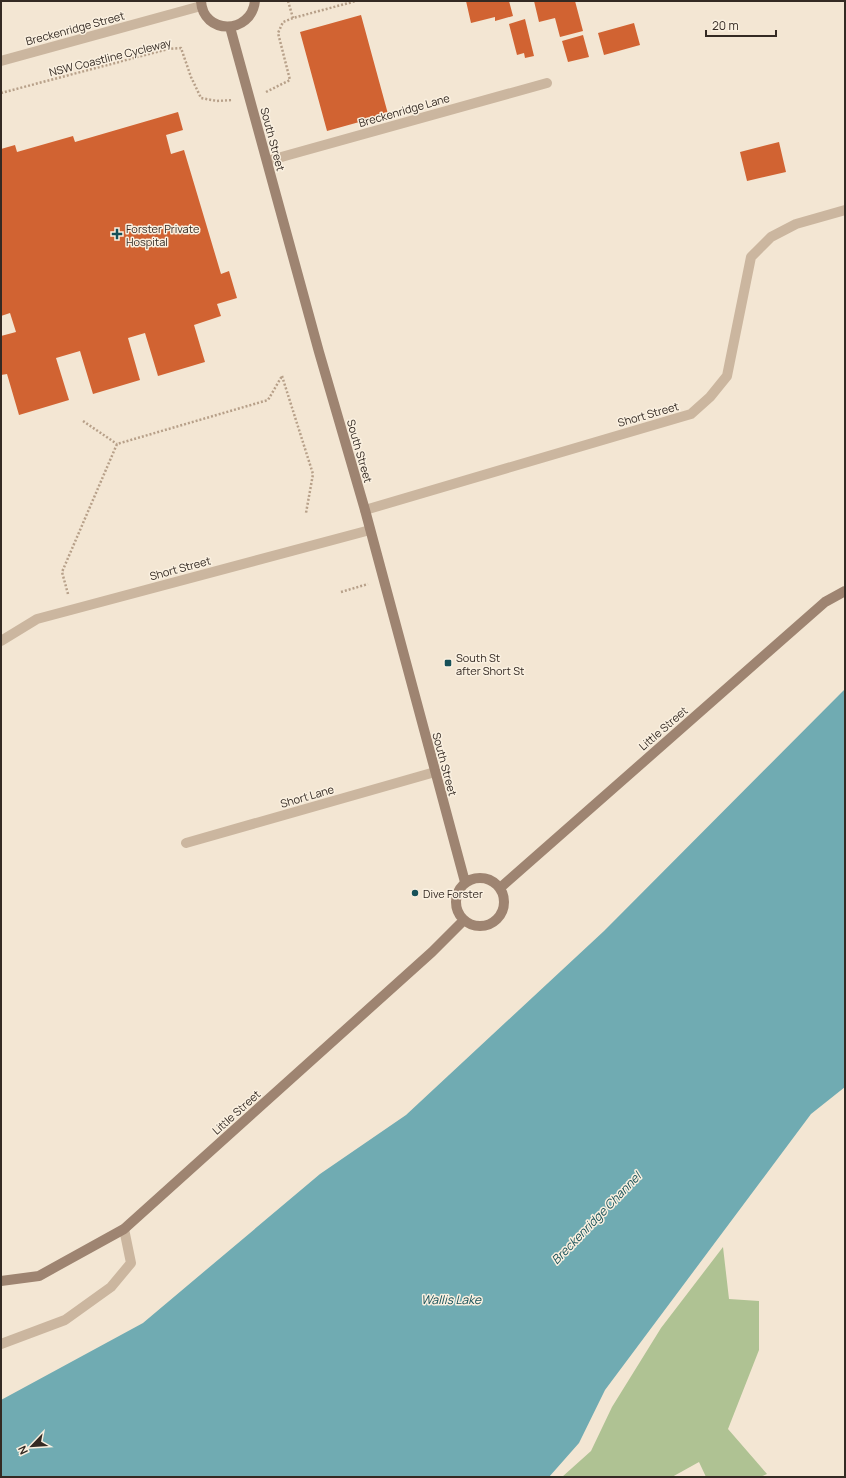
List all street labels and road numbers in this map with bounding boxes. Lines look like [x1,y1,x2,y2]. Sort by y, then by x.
street label: Breckenridge Street [24,8,126,48]
street label: NSW Coastline Cycleway [47,35,173,79]
street label: Breckenridge Lane [357,90,452,130]
street label: South Street [257,106,289,172]
street label: Short Street [616,398,680,430]
street label: South Street [344,418,376,484]
street label: Short Street [148,553,212,583]
street label: Little Street [635,703,691,753]
street label: South Street [429,731,461,797]
street label: Short Lane [278,781,336,811]
street label: Little Street [209,1086,263,1138]

